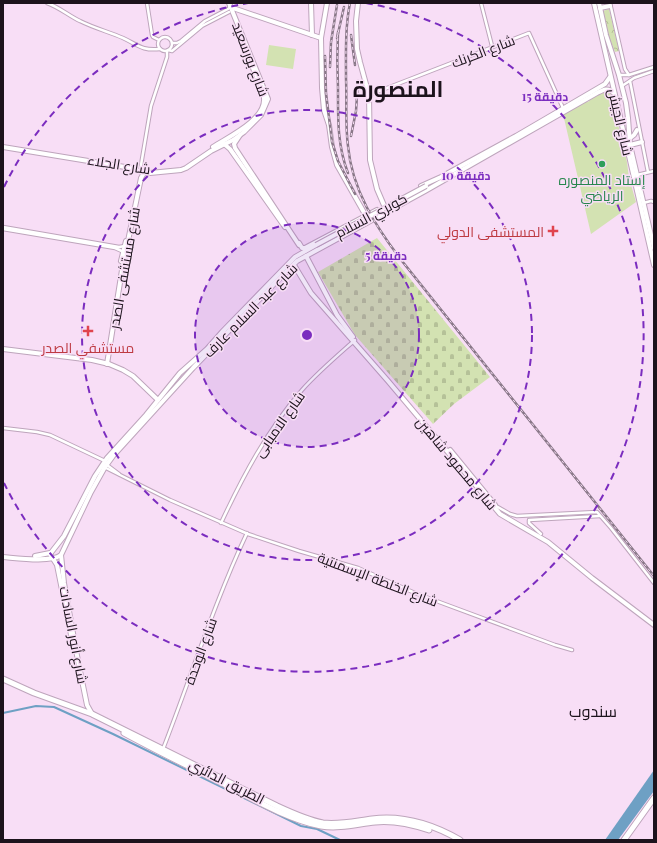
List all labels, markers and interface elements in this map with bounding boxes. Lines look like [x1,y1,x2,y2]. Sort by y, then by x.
street label: شارع بورسعيد [228,19,274,99]
street label: شارع الكرنك [448,30,518,72]
district label: المنصورة [353,73,443,103]
street label: شارع الجيش [604,87,638,157]
text: 15 دقيقة [522,88,568,104]
street label: شارع الجلاء [86,150,152,178]
marker: إستاد المنصوره الرياضي [597,159,607,169]
text: 10 دقيقة [441,167,491,183]
place label: إستاد المنصوره الرياضي [559,170,646,207]
street label: كوبري السلام [332,188,412,244]
street label: شارع مستشفى الصدر [104,206,144,331]
place label: المستشفى الدولي [437,222,544,244]
marker: المستشفى الدولي [547,225,559,237]
text: 5 دقيقة [365,247,407,263]
street label: شارع عبد السلام عارف [199,259,302,362]
marker: مستشفي الصدر [82,325,94,337]
centre of rings [300,328,314,342]
place label: مستشفي الصدر [41,338,134,360]
street label: شارع الامبابى [249,387,309,461]
street label: شارع محمود شاهين [412,412,502,514]
street label: شارع الخلطة الإسمنتية [315,547,441,611]
street label: شارع أنور السادات [55,585,93,685]
street label: شارع الوحدة [179,615,221,687]
district label: سندوب [569,700,617,721]
street label: الطريق الدائري [185,754,268,811]

